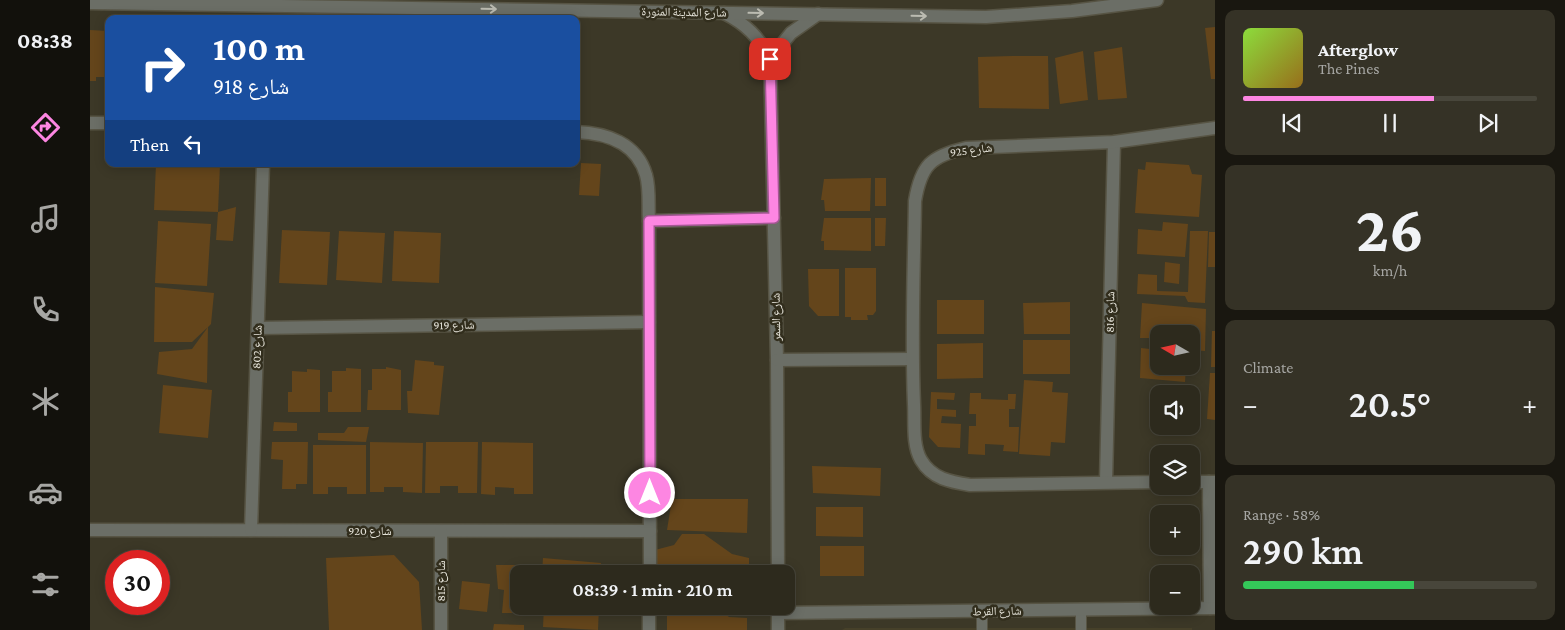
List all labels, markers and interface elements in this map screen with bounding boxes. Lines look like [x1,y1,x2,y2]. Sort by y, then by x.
one-way arrow [480,4,496,14]
street label: شارع المدينة المنورة [641,4,727,21]
one-way arrow [748,8,764,18]
one-way arrow [910,11,926,21]
text: 08:38 [17,28,73,53]
text: 100 m [213,29,305,68]
icon: right [130,35,195,100]
pin [749,38,791,80]
text: Afterglow [1318,39,1398,60]
icon: arrive [756,45,784,73]
text: The Pines [1318,60,1379,77]
text: شارع 918 [213,74,289,99]
icon: previous [1278,109,1306,137]
icon: pause [1376,109,1404,137]
icon: next [1474,109,1502,137]
icon: directions [28,110,63,145]
icon: left [179,130,207,158]
text: Then [130,134,169,155]
street label: شارع 925 [949,140,993,161]
text: 26 [1356,193,1424,265]
icon: music [28,201,63,236]
text: km/h [1373,262,1407,279]
street label: شارع 816 [1103,291,1118,333]
icon: phone [28,292,63,327]
street label: شارع السمر [769,293,784,342]
street label: شارع 919 [433,318,475,333]
street label: شارع 802 [249,325,266,369]
north arrow [1150,325,1200,375]
map controls [1150,325,1200,615]
text: Climate [1243,359,1293,376]
text: 20.5° [1349,383,1431,425]
icon: climate [28,384,63,419]
button: sound [1150,385,1200,435]
text: − [1243,389,1258,420]
text: + [1522,389,1537,420]
button: layers [1150,445,1200,495]
position arrow [623,466,675,518]
icon: car [28,475,63,510]
button: + [1150,505,1200,555]
text: Range · 58% [1243,506,1320,523]
street label: شارع 920 [348,524,392,539]
text: 290 km [1243,530,1363,572]
speed limit sign: 30 [105,550,170,615]
street label: شارع 815 [434,560,449,602]
button: − [1150,565,1200,615]
icon: filters [28,567,63,602]
text: 08:39 · 1 min · 210 m [572,579,733,600]
street label: شارع القرط [972,604,1022,619]

